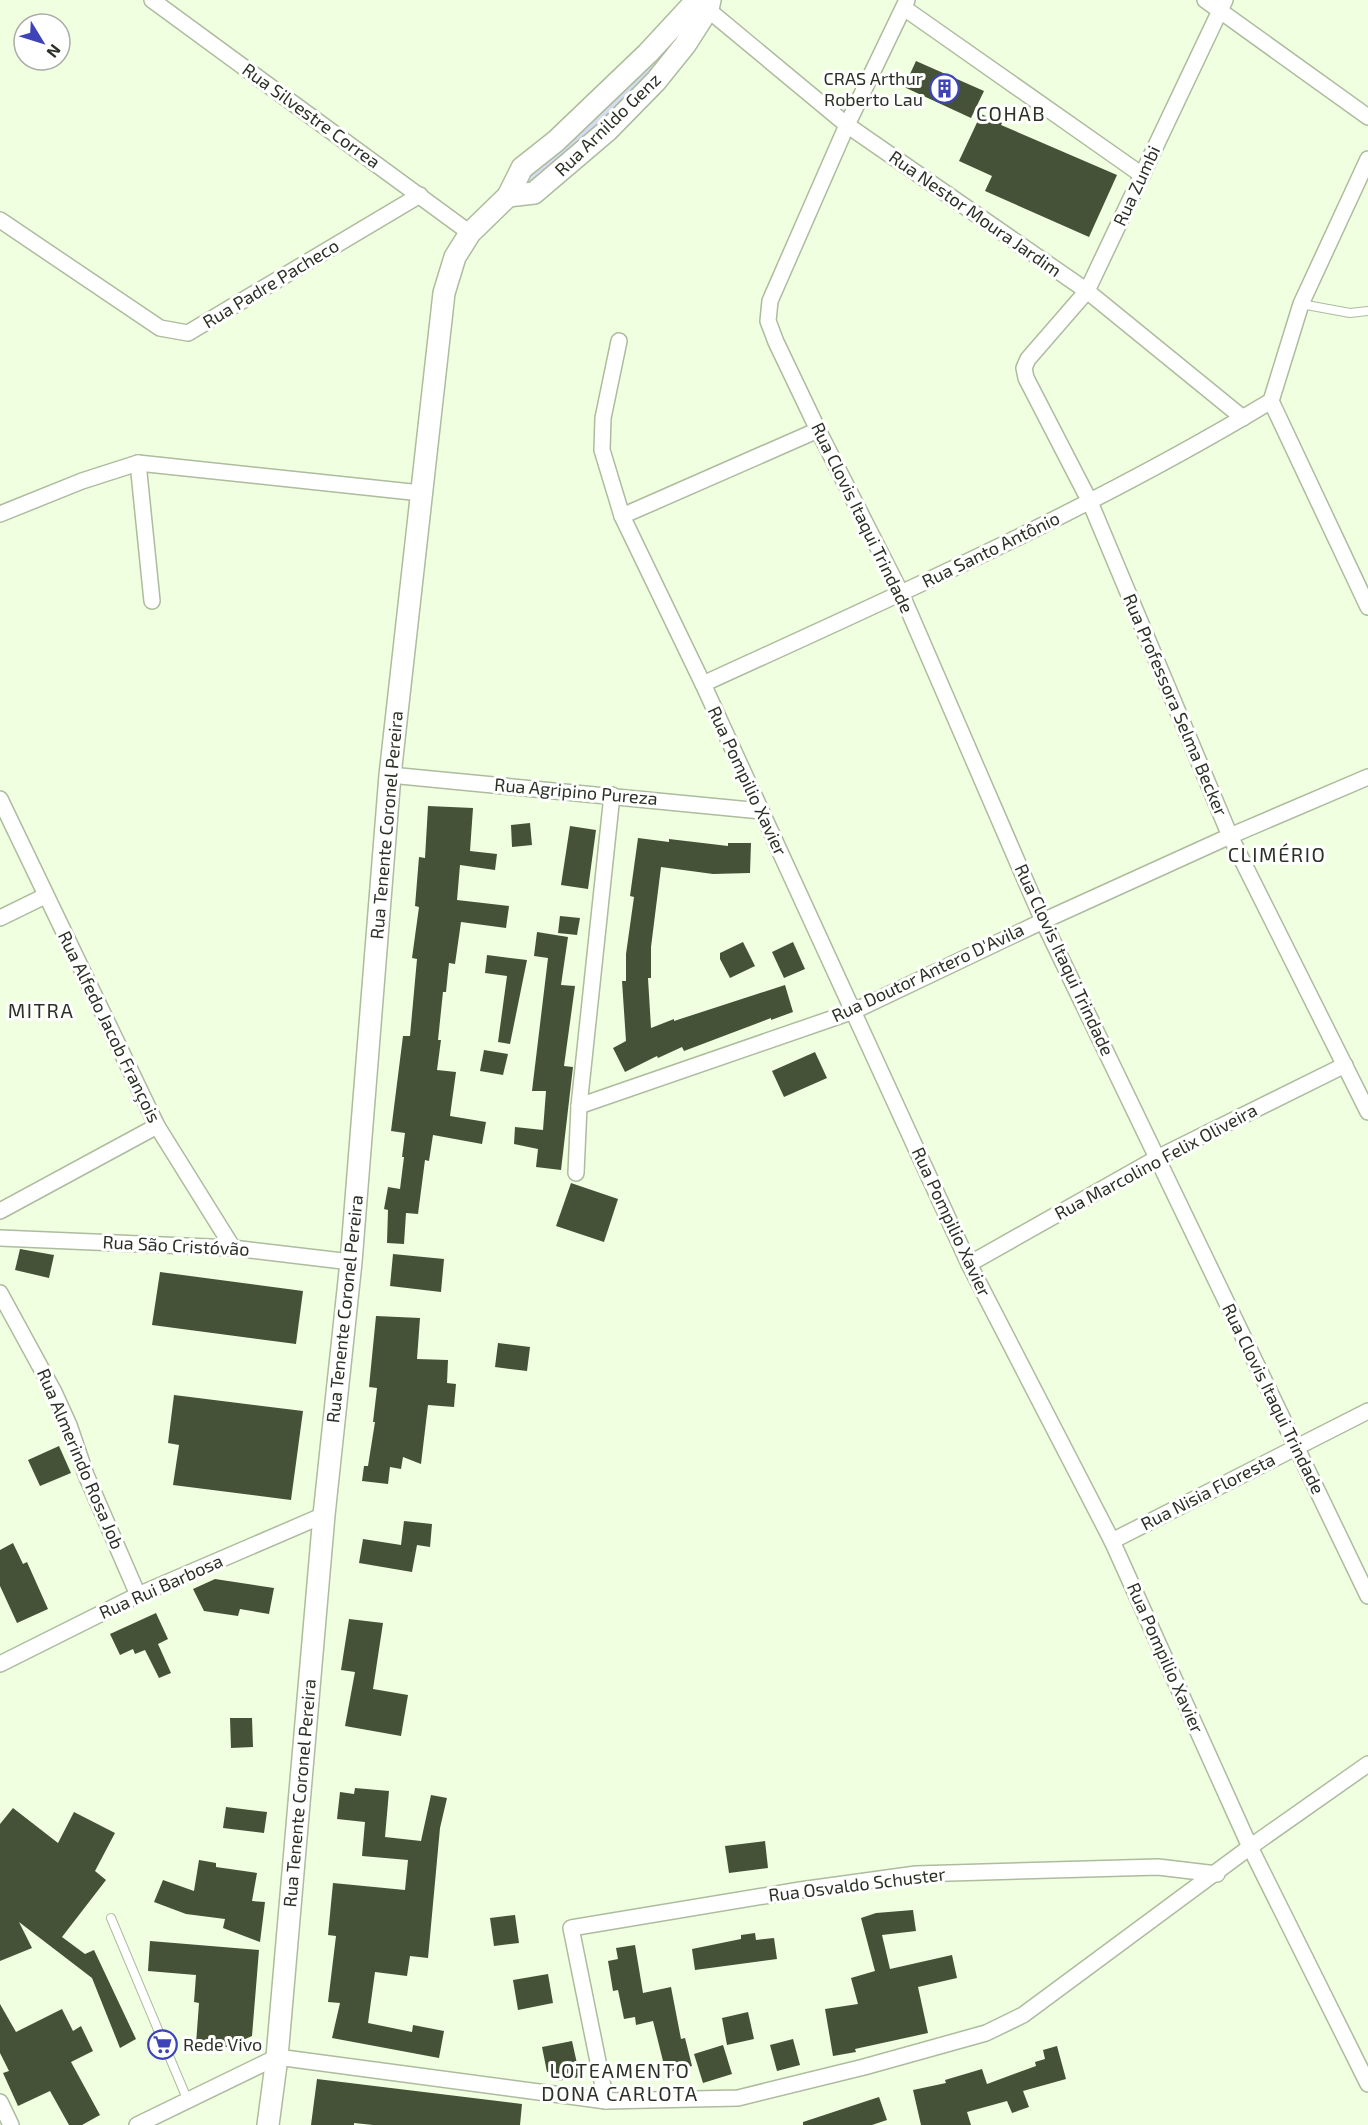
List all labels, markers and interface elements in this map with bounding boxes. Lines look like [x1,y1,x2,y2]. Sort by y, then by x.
north arrow [12,12,72,72]
text: N [43,41,65,62]
street label: Rua Silvestre Correa [238,58,385,173]
place label: CRAS Arthur Roberto Lau [824,67,923,110]
street label: Rua Arnildo Genz [550,68,665,180]
building icon: CRAS Arthur Roberto Lau [928,73,960,105]
district label: COHAB [976,101,1046,125]
street label: Rua Zumbi [1108,142,1164,229]
street label: Rua Nestor Moura Jardim [885,145,1066,281]
street label: Rua Padre Pacheco [198,234,343,332]
street label: Rua Clovis Itaqui Trindade [807,419,919,616]
street label: Rua Santo Antônio [918,506,1063,592]
street label: Rua Professora Selma Becker [1119,590,1233,819]
street label: Rua Pompilio Xavier [704,702,792,859]
street label: Rua Tenente Coronel Pereira [365,710,407,940]
street label: Rua Agripino Pureza [493,773,659,809]
district label: CLIMÉRIO [1228,842,1326,866]
street label: Rua Clovis Itaqui Trindade [1011,860,1119,1059]
street label: Rua Doutor Antero D'Avila [828,918,1027,1026]
street label: Rua Alfedo Jacob François [53,927,166,1126]
district label: MITRA [8,998,74,1022]
street label: Rua Marcolino Felix Oliveira [1050,1098,1261,1224]
street label: Rua Pompilio Xavier [908,1143,996,1300]
street label: Rua Tenente Coronel Pereira [321,1194,367,1424]
street label: Rua São Cristóvão [102,1230,250,1260]
street label: Rua Clovis Itaqui Trindade [1218,1300,1330,1497]
street label: Rua Almerindo Rosa Job [33,1365,129,1552]
street label: Rua Nisia Floresta [1137,1448,1278,1534]
street label: Rua Rui Barbosa [95,1549,226,1623]
street label: Rua Pompilio Xavier [1123,1579,1209,1736]
street label: Rua Tenente Coronel Pereira [278,1678,320,1908]
street label: Rua Osvaldo Schuster [767,1862,947,1906]
supermarket icon: Rede Vivo [146,2029,178,2061]
place label: Rede Vivo [183,2033,262,2055]
district label: LOTEAMENTO DONA CARLOTA [541,2058,699,2105]

